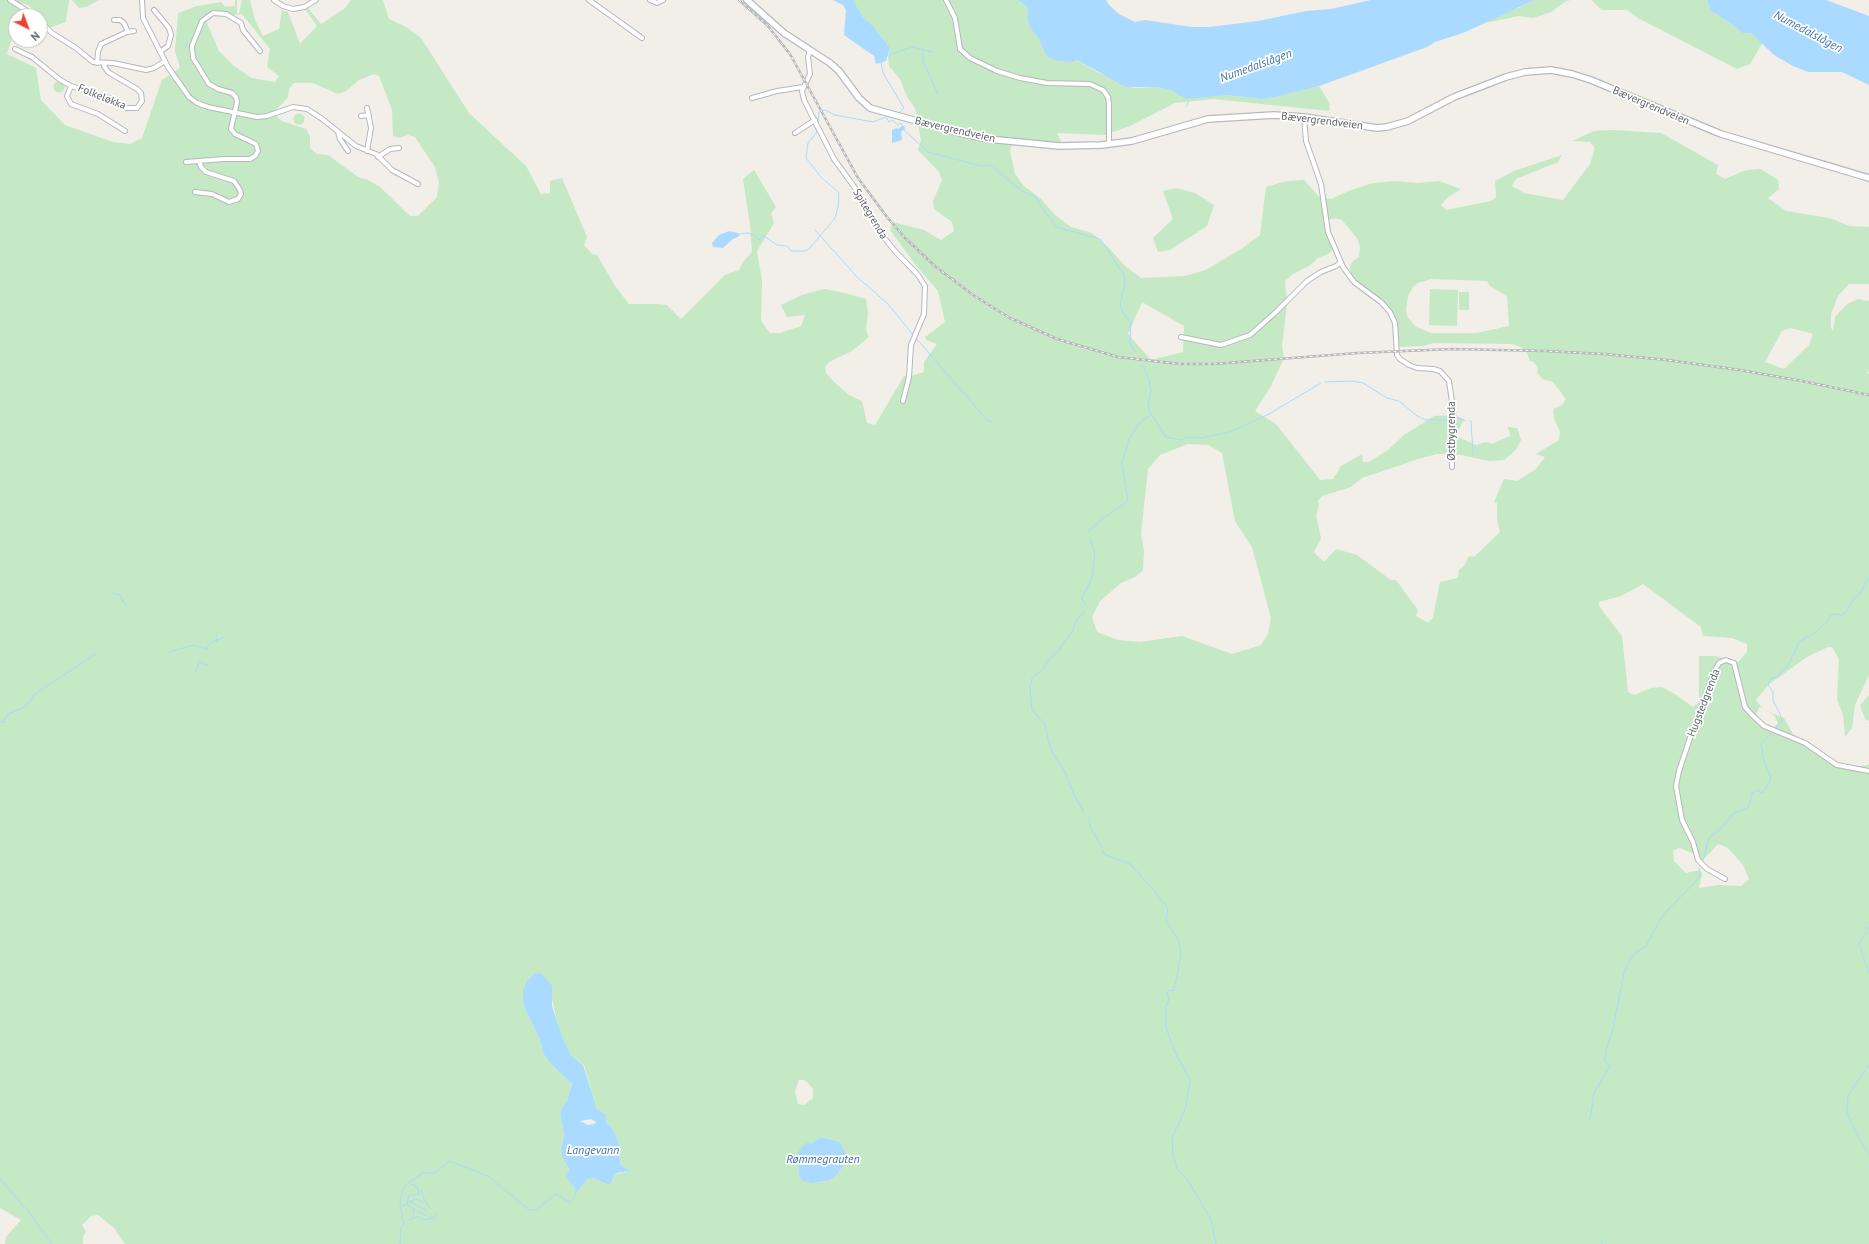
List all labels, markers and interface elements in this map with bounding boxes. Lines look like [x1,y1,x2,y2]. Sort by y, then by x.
north arrow [8,8,48,48]
water label: Numedalslågen [1771,8,1845,56]
text: N [28,29,43,44]
water label: Numedalslågen [1218,46,1294,86]
street label: Folkeløkka [76,81,128,113]
street label: Bævergrendveien [1611,84,1691,128]
street label: Bævergrendveien [1280,109,1364,133]
street label: Bævergrendveien [913,114,997,146]
street label: Spitegrenda [850,186,890,242]
street label: Østbygrenda [1445,401,1459,461]
street label: Hugstedgrenda [1685,667,1723,739]
water label: Langevann [567,1144,619,1158]
water label: Rømmegrauten [786,1153,860,1167]

